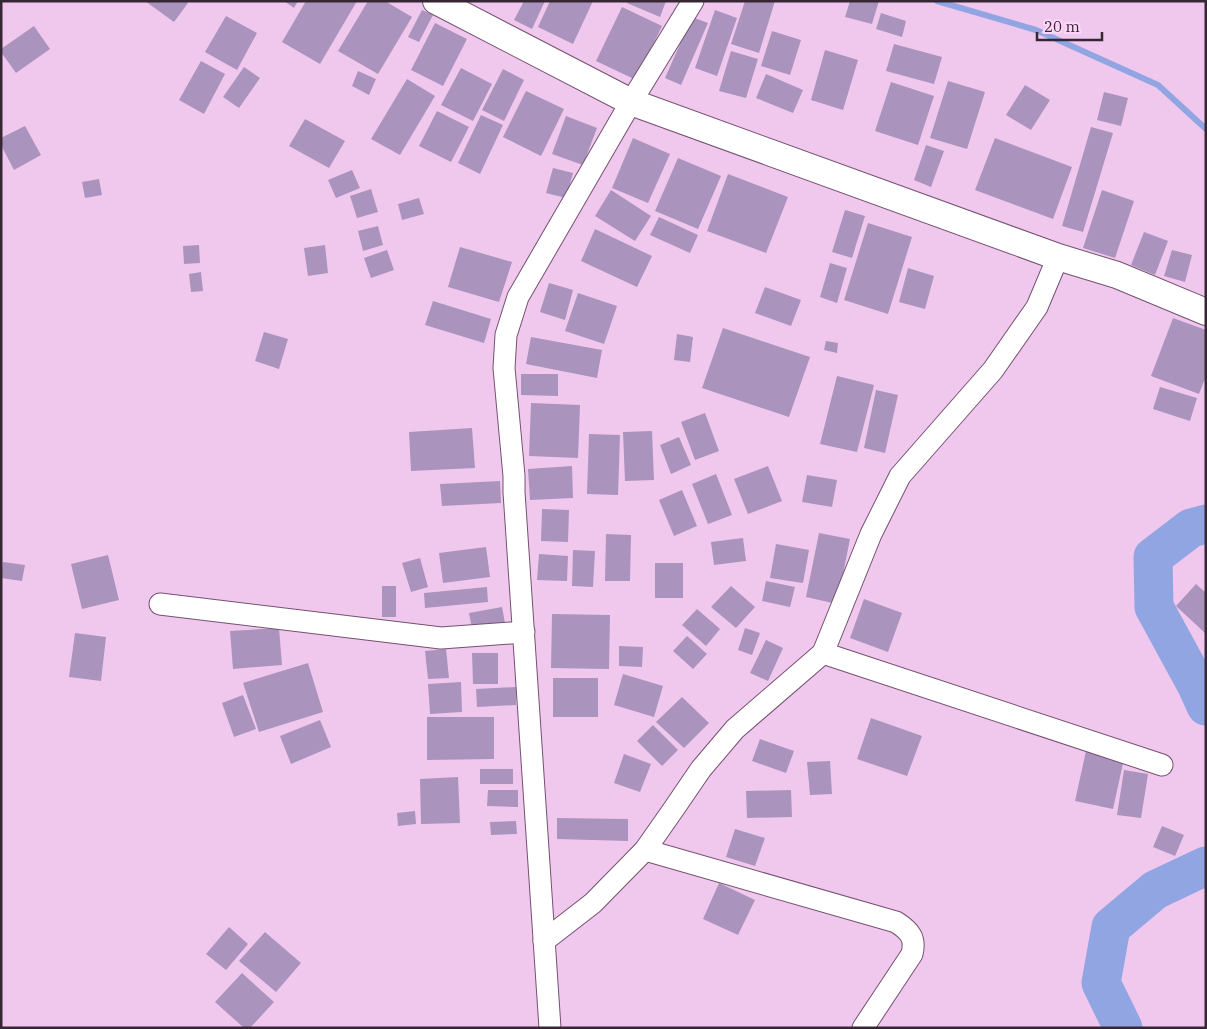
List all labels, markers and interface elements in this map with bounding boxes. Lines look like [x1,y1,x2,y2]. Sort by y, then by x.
scale bar [1037,10,1102,42]
text: 20 m [1044,17,1080,36]

